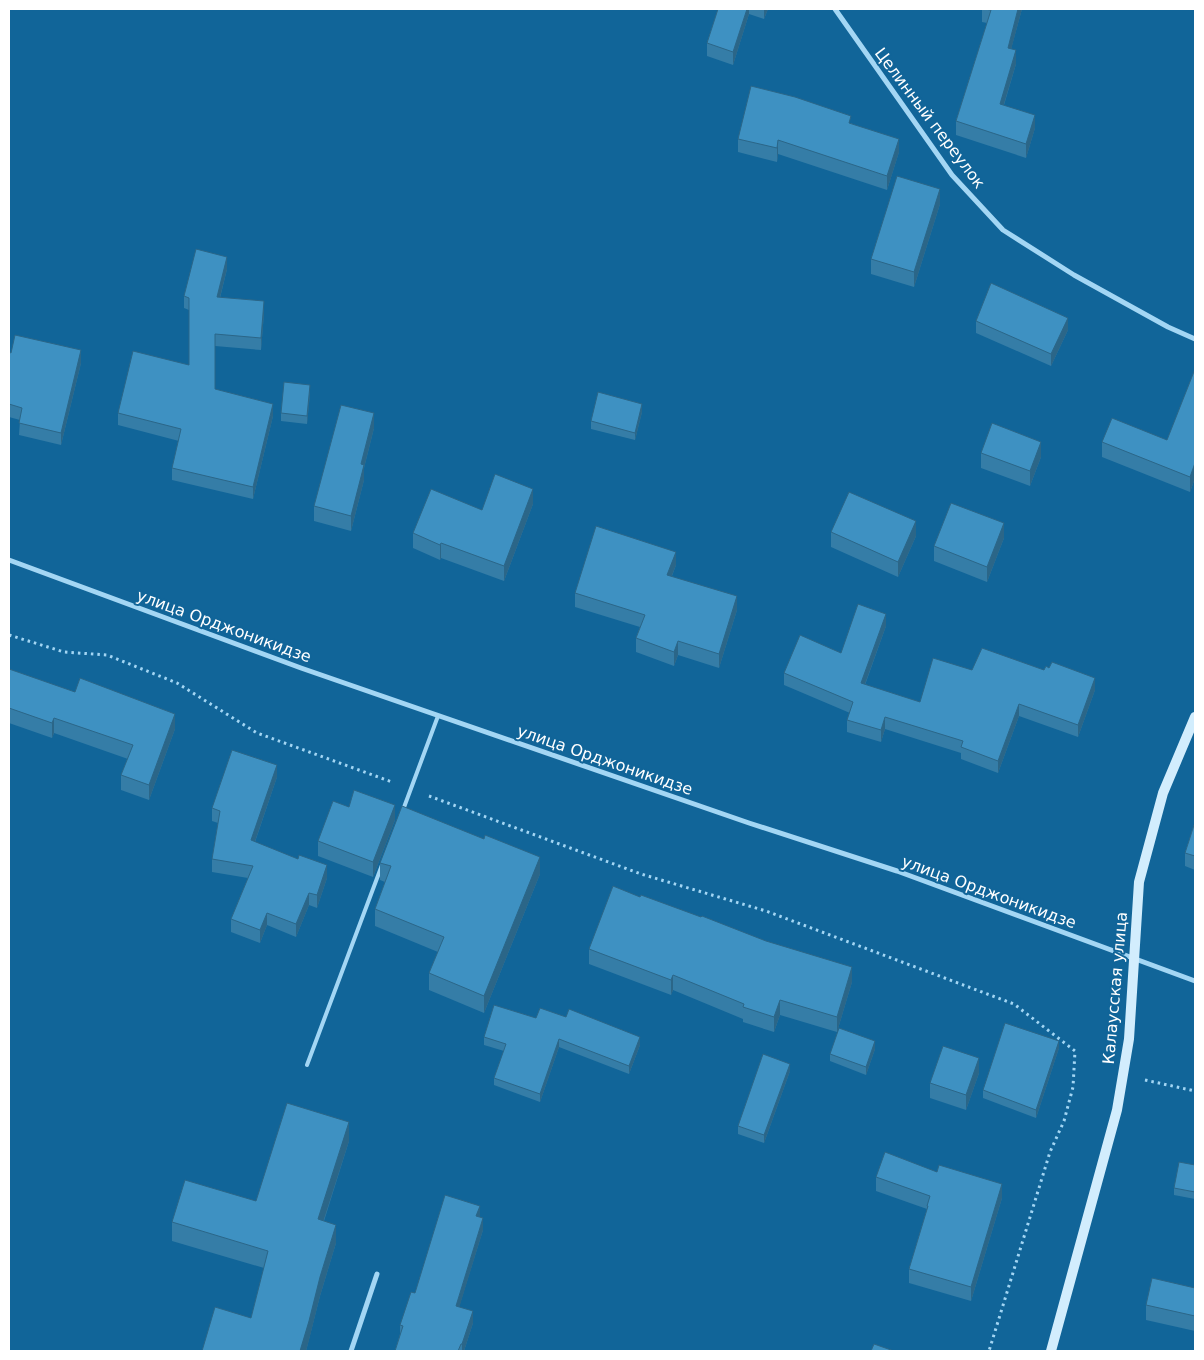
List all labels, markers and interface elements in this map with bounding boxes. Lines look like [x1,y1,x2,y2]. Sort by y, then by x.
street label: Целинный переулок [871,44,989,192]
street label: улица Орджоникидзе [134,586,314,666]
street label: улица Орджоникидзе [515,721,695,799]
street label: улица Орджоникидзе [899,852,1079,932]
street label: Калаусская улица [1099,911,1131,1065]

